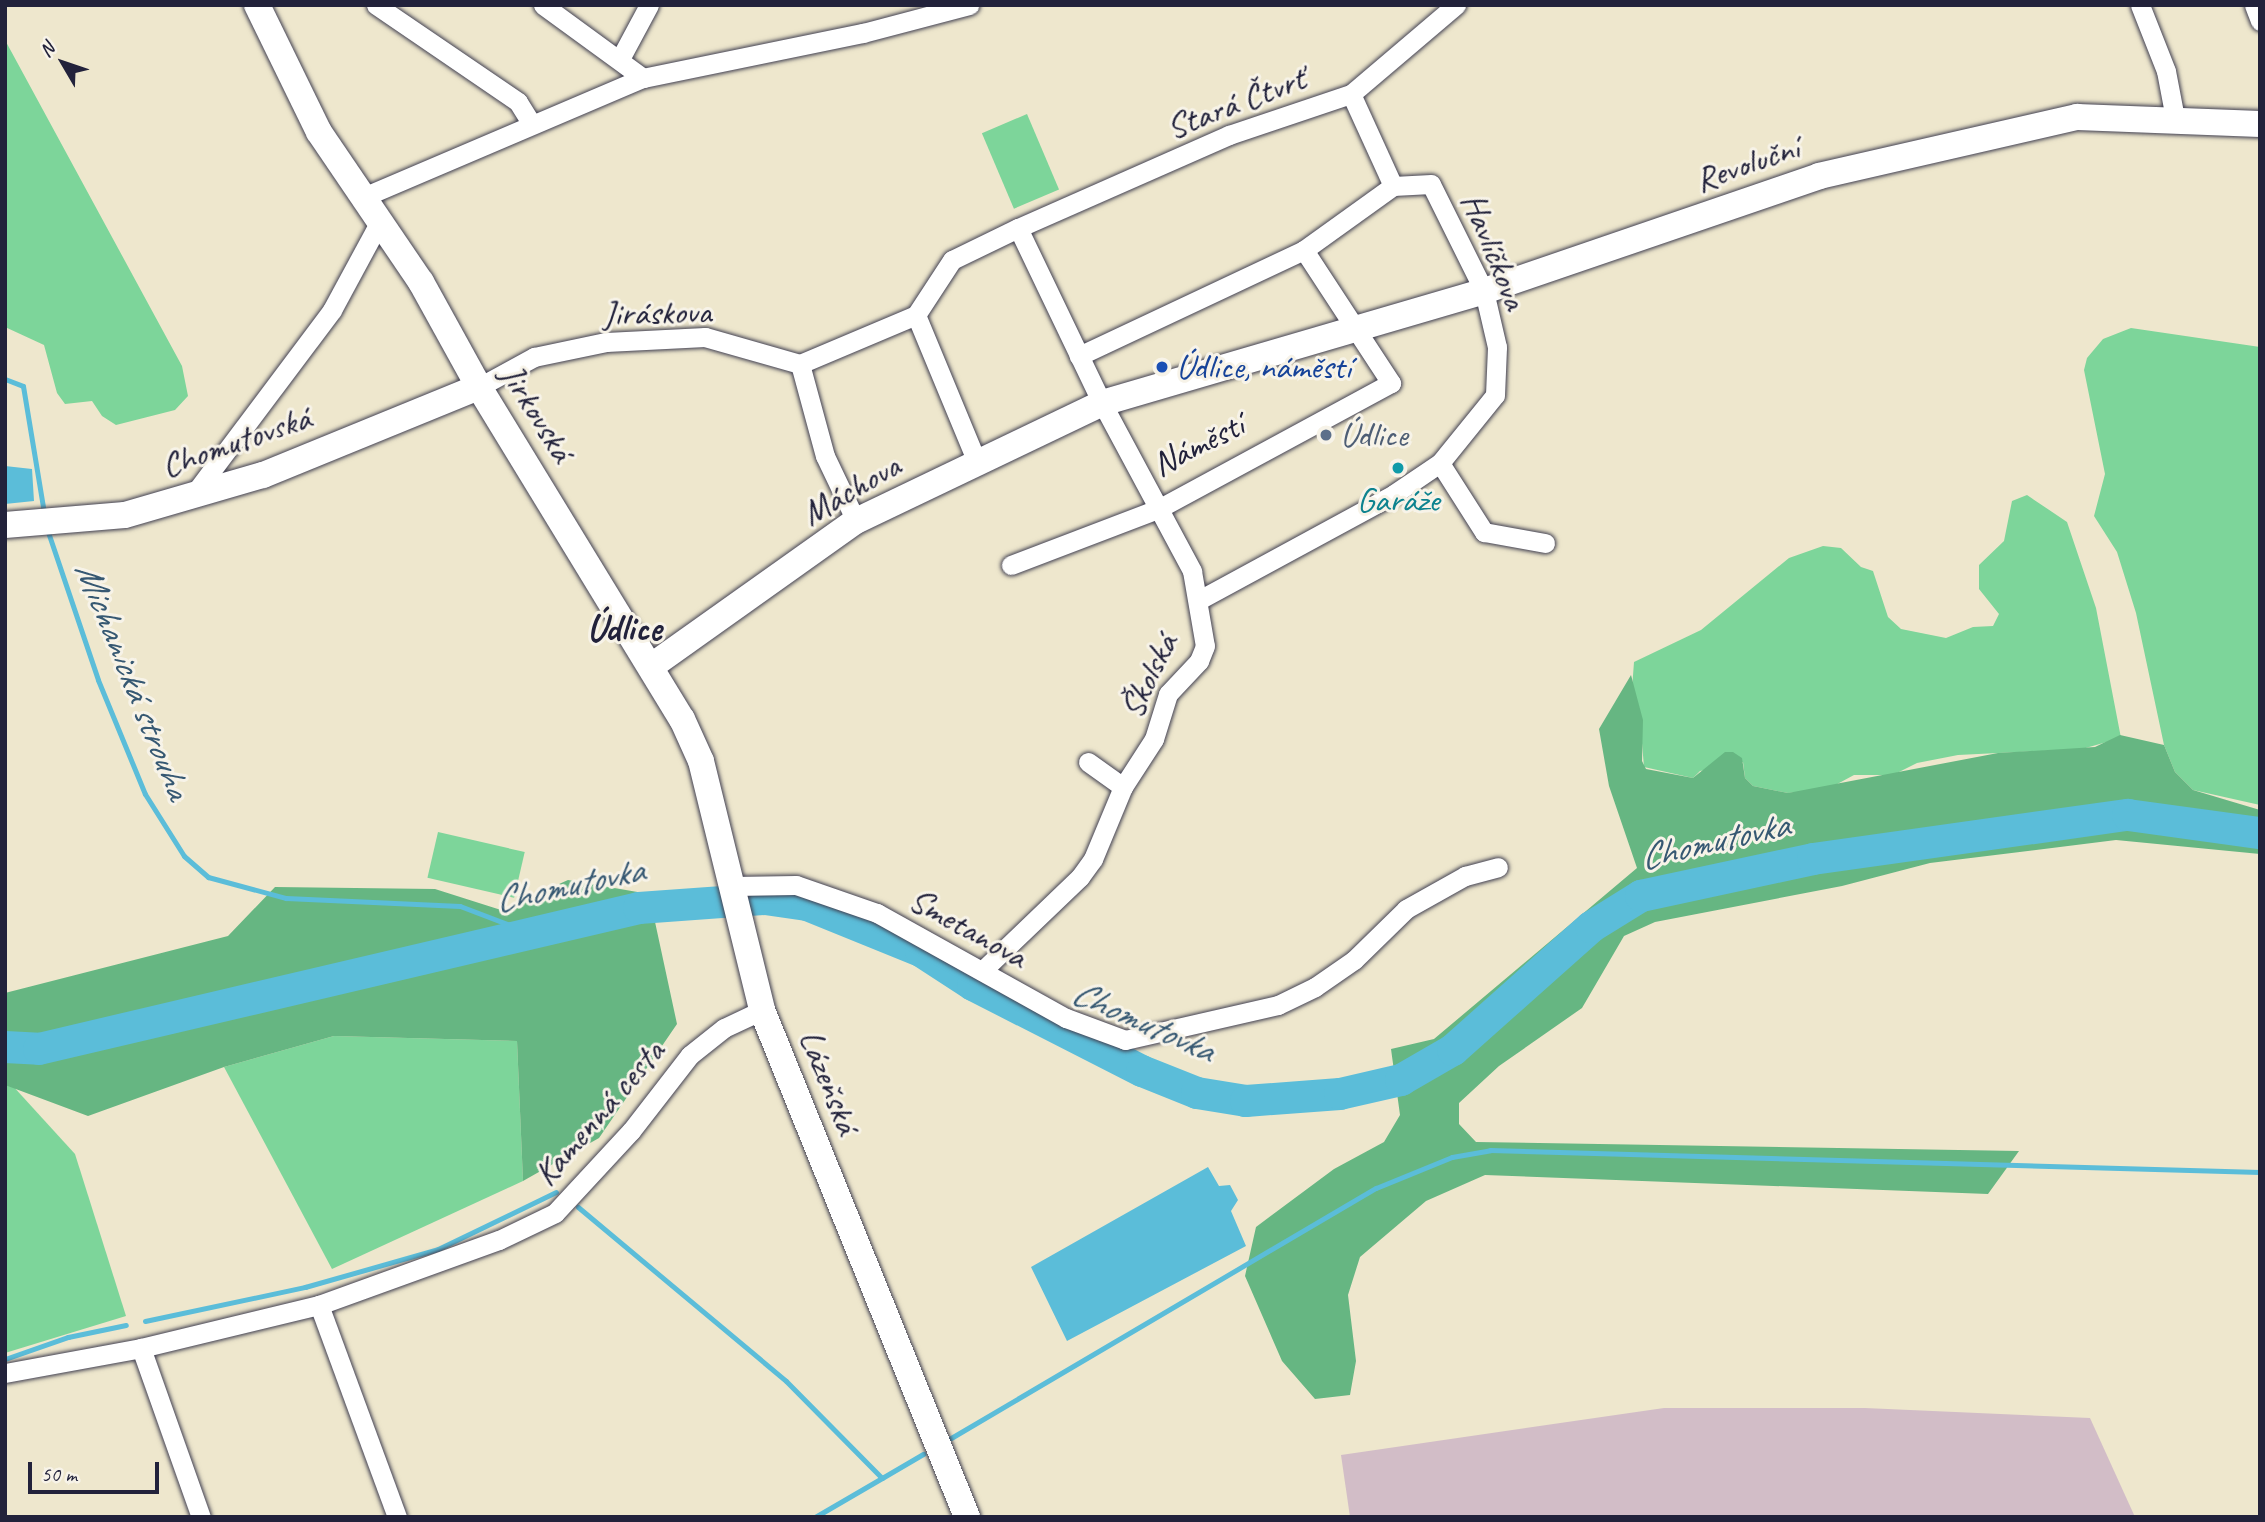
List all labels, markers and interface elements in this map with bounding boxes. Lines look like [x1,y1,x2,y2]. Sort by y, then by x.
north arrow [28,28,98,98]
text: N [34,38,60,62]
street label: Stará Čtvrť [1160,57,1312,149]
street label: Revoluční [1689,127,1805,201]
street label: Havlíčkova [1452,187,1536,315]
street label: Jiráskova [603,291,711,335]
place label: Údlice, náměstí [1176,346,1351,388]
street label: Jirkovská [491,357,583,469]
marker: Údlice, náměstí [1154,359,1170,375]
street label: Chomutovská [156,397,316,487]
street label: Náměstí [1145,404,1251,486]
place label: Údlice [1340,414,1408,456]
marker: Údlice [1318,427,1334,443]
street label: Máchova [794,445,908,535]
marker: Garáže [1390,460,1406,476]
place label: Garáže [1357,479,1439,521]
water label: Michanická strouha [65,555,201,805]
district label: Údlice [586,605,662,651]
street label: Školská [1111,627,1187,725]
water label: Chomutovka [1635,802,1793,880]
water label: Chomutovka [490,848,648,922]
street label: Smetanova [902,879,1034,977]
water label: Chomutovka [1065,970,1221,1072]
street label: Lázeňská [789,1024,869,1140]
street label: Kamenná cesta [524,1032,674,1194]
scale bar [32,1448,163,1492]
text: 50 m [41,1461,77,1487]

